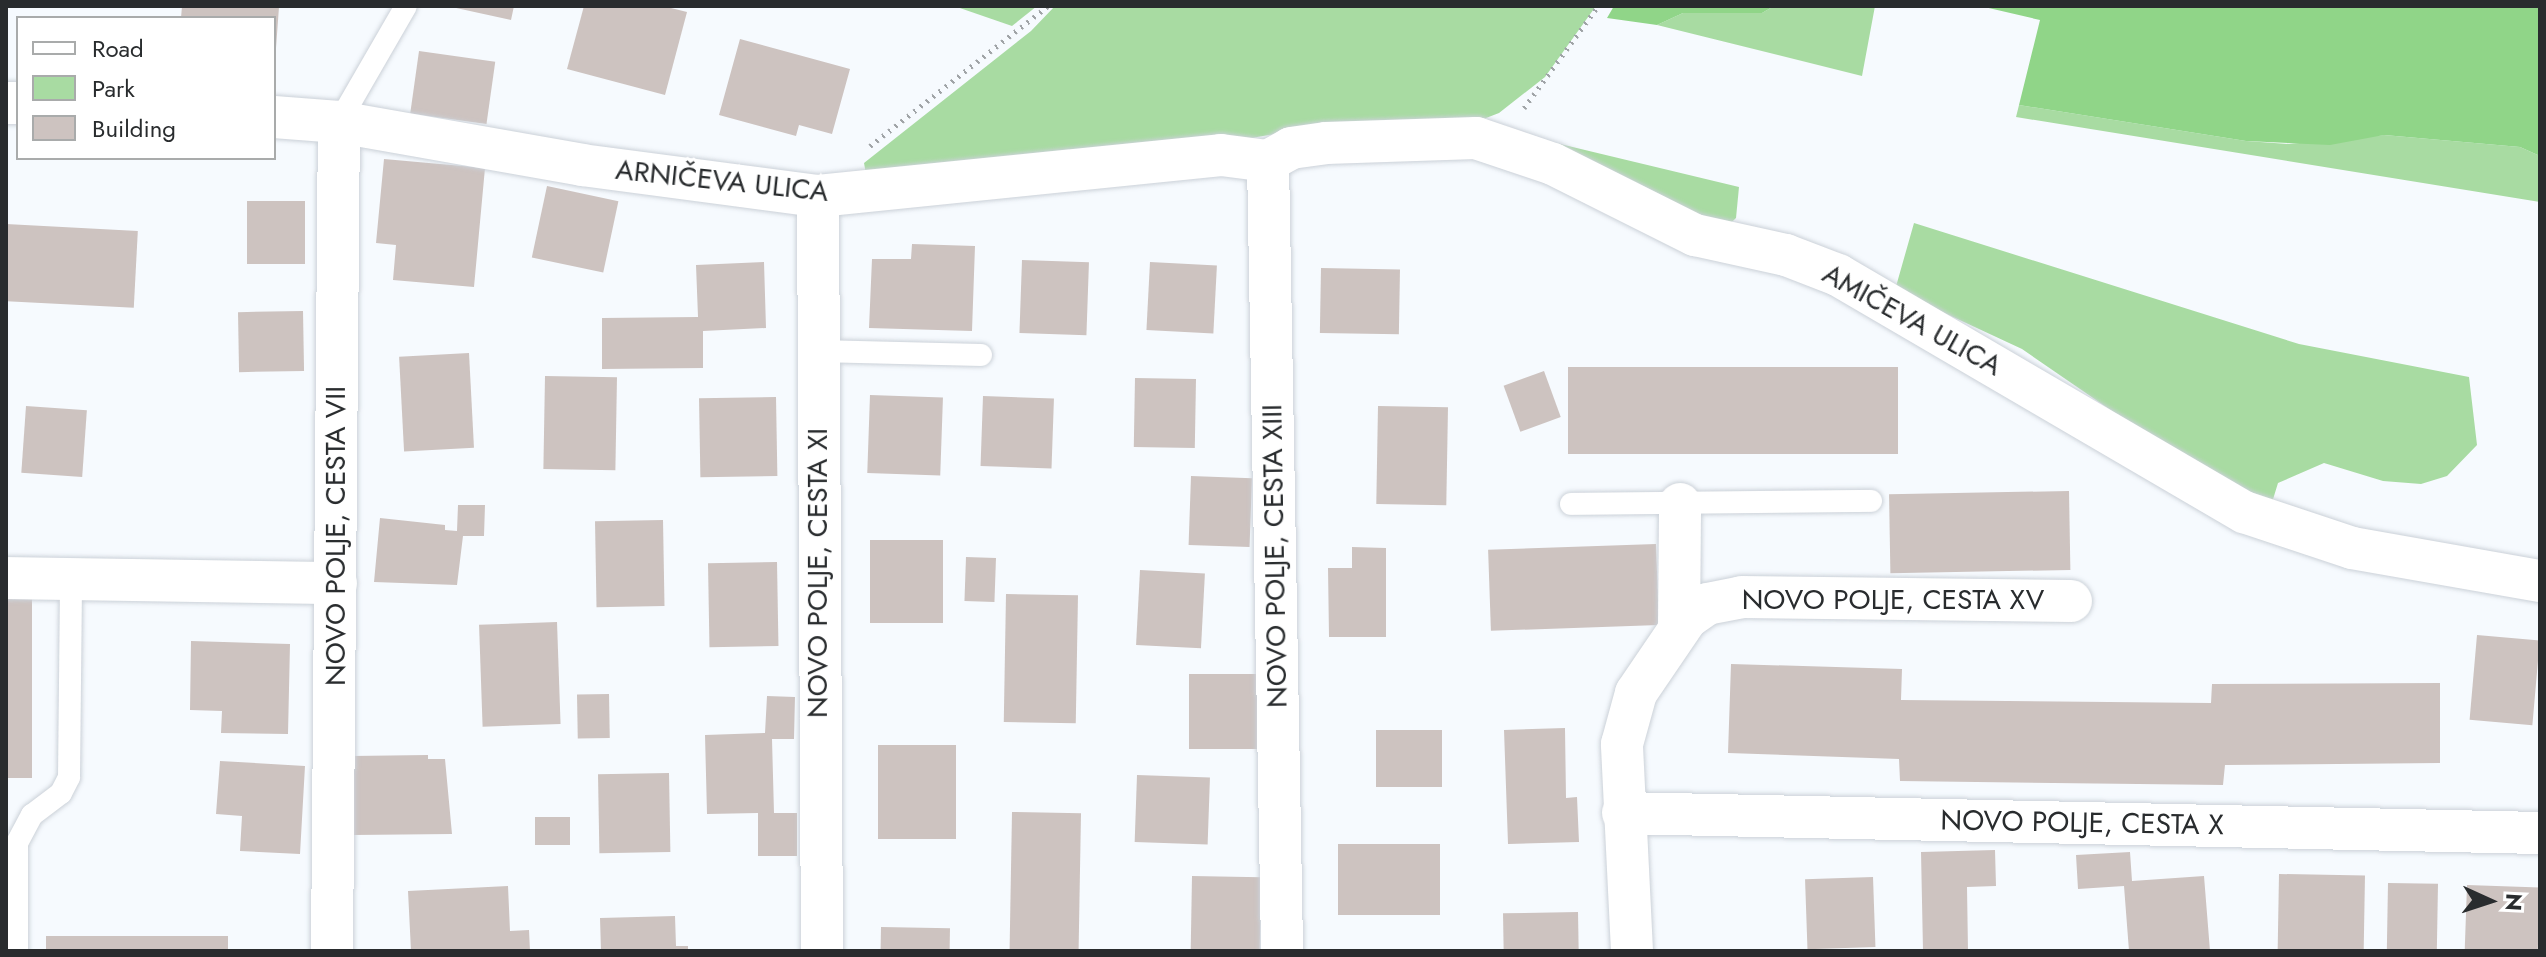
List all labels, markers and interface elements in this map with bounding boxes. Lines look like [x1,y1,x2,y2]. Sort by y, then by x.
legend [16,16,276,160]
text: Road [92,31,144,66]
text: Park [92,71,135,106]
text: Building [92,111,176,146]
street label: ARNIČEVA ULICA [614,153,830,209]
street label: AMIČEVA ULICA [1817,257,2007,383]
street label: NOVO POLJE, CESTA VII [319,386,353,686]
street label: NOVO POLJE, CESTA XIII [1256,404,1294,708]
street label: NOVO POLJE, CESTA XI [801,428,835,718]
street label: NOVO POLJE, CESTA XV [1742,583,2044,617]
street label: NOVO POLJE, CESTA X [1940,804,2224,842]
north arrow [2450,861,2530,941]
text: N [2498,893,2530,912]

